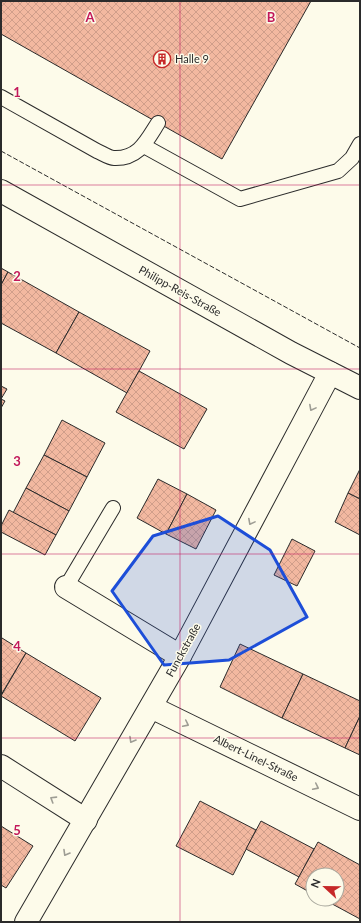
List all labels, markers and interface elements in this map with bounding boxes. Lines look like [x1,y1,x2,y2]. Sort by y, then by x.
text: A [84,9,95,25]
text: B [267,9,276,25]
building icon: Halle 9 [152,49,172,69]
place label: Halle 9 [175,52,209,65]
text: 1 [13,84,21,100]
street label: Philipp-Reis-Straße [137,263,224,319]
text: 2 [13,268,21,284]
one-way arrow [310,403,317,411]
text: 3 [13,453,21,469]
one-way arrow [248,518,256,525]
street label: Funckstraße [163,621,203,679]
text: 4 [13,638,21,654]
one-way arrow [182,719,189,727]
street label: Albert-Linel-Straße [212,732,301,784]
one-way arrow [129,736,136,744]
one-way arrow [311,782,319,790]
one-way arrow [50,796,57,804]
text: 5 [13,822,21,838]
one-way arrow [64,849,71,856]
north arrow [305,867,345,907]
text: N [308,877,323,889]

